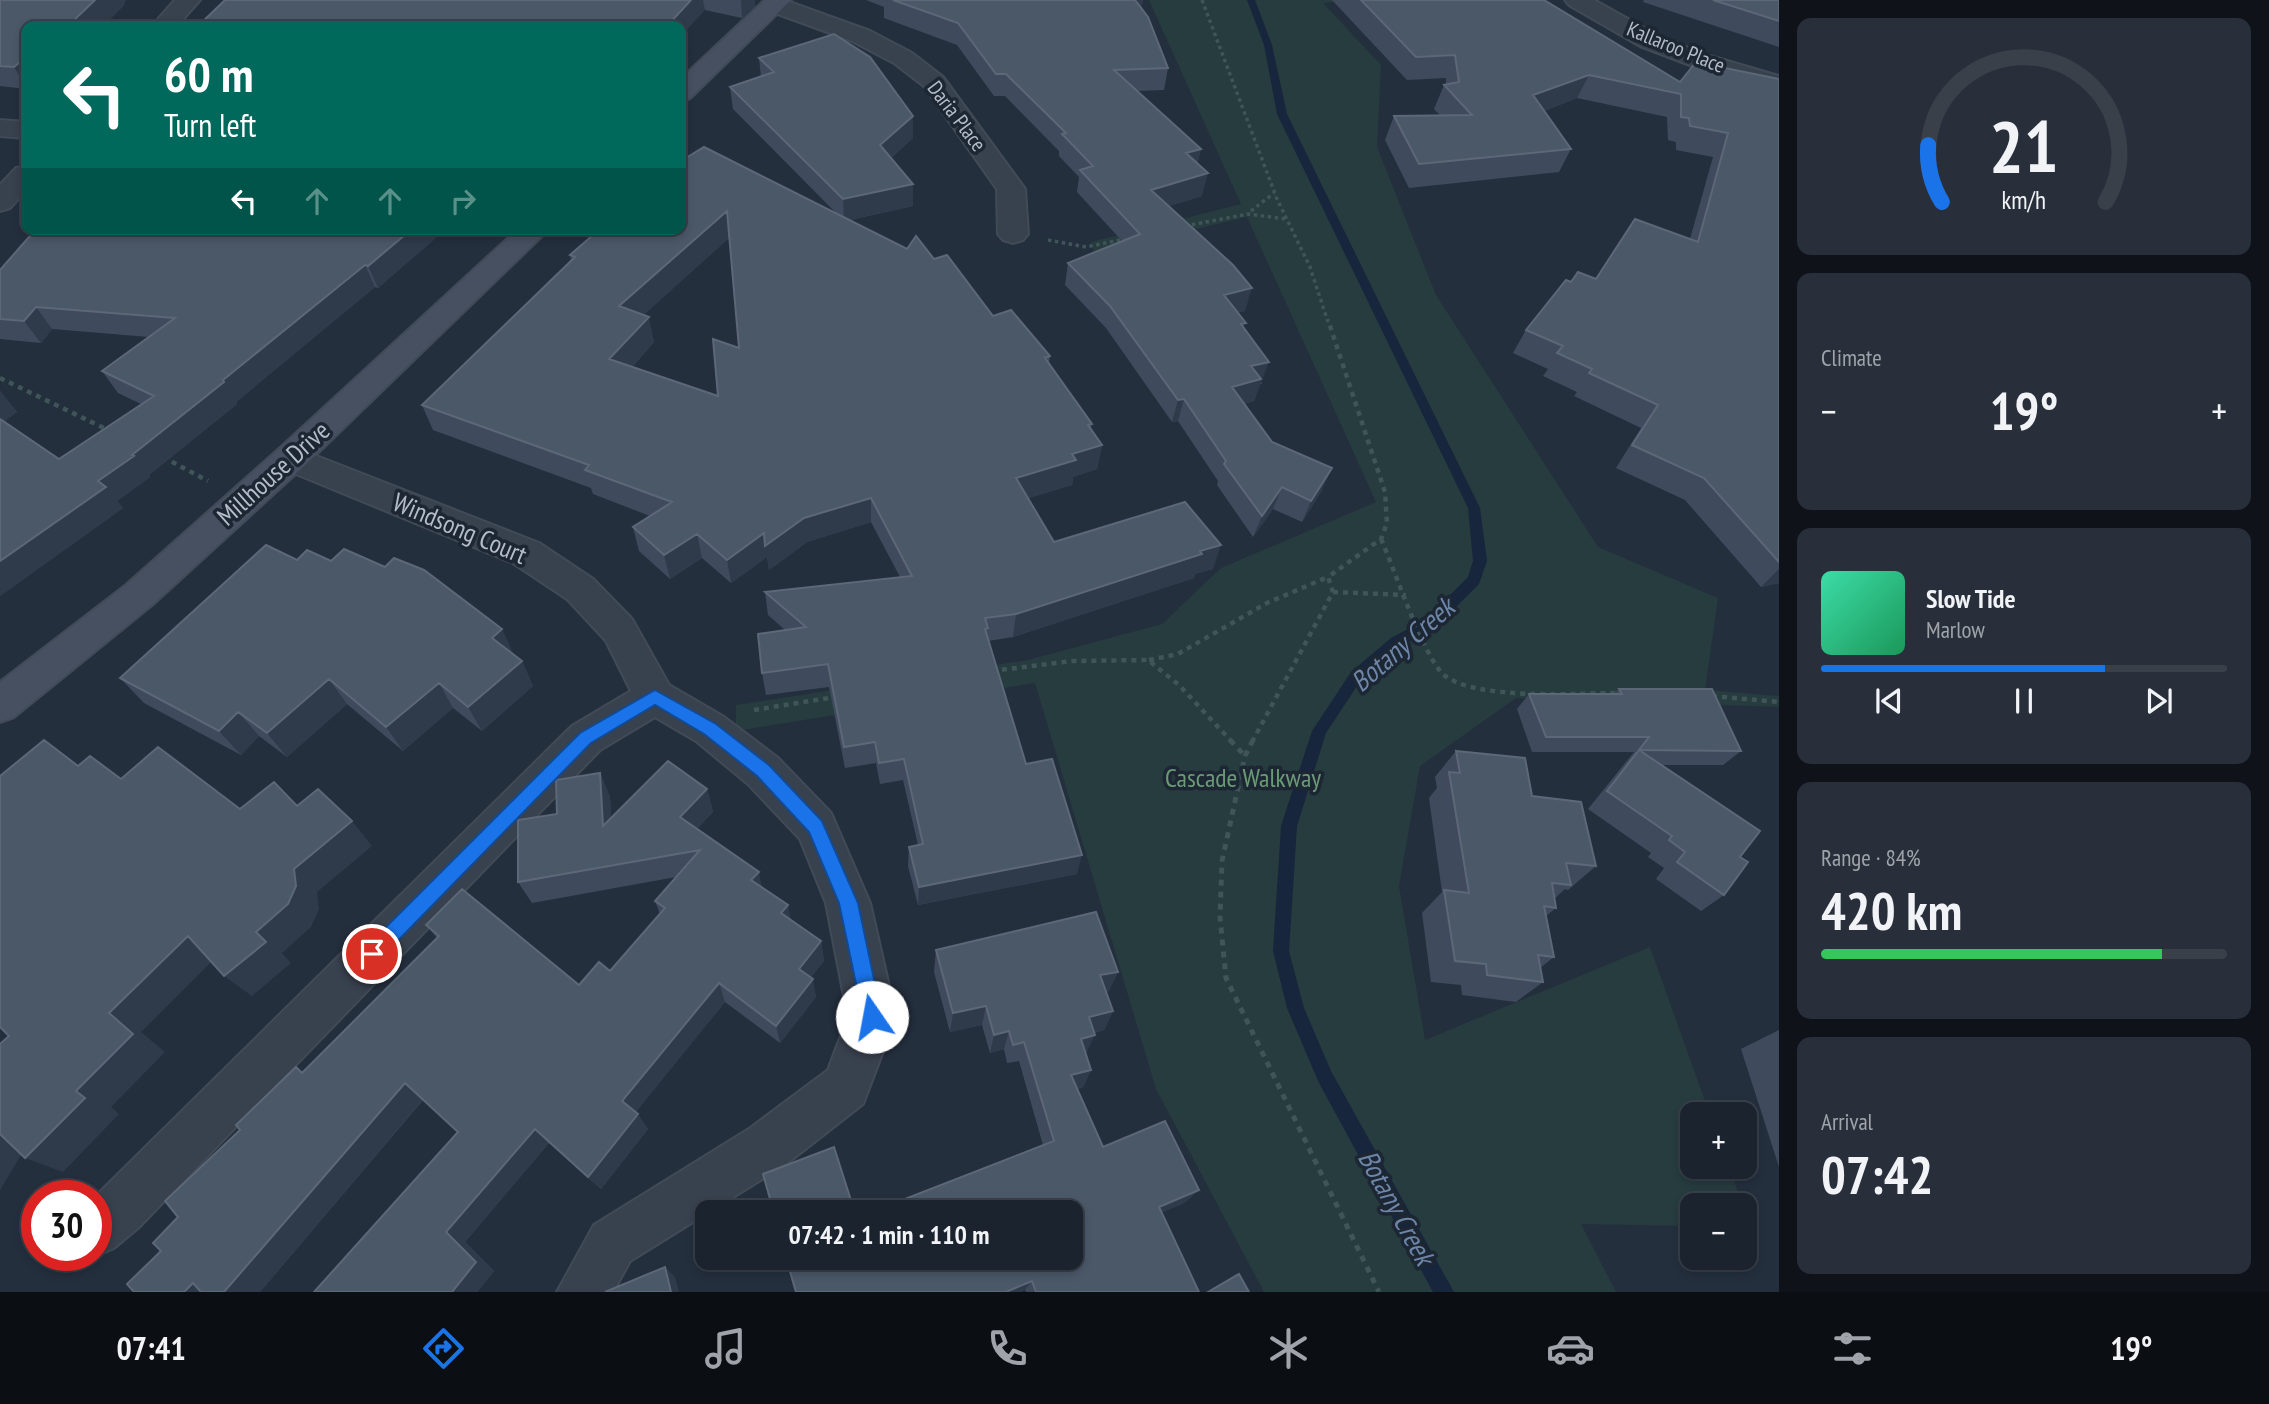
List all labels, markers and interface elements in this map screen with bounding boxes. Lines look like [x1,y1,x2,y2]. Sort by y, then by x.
street label: Kallaroo Place [1623,15,1729,79]
text: 60 m [164,42,253,106]
icon: left [49,49,140,140]
street label: Daria Place [922,75,992,157]
text: 21 [1989,99,2059,193]
text: Turn left [164,104,256,146]
icon: left [225,182,263,220]
icon: ahead [298,182,336,220]
icon: ahead [371,182,409,220]
icon: right [444,182,482,220]
text: km/h [2002,184,2046,216]
text: Climate [1821,343,1882,372]
text: 19° [1990,377,2058,444]
text: − [1821,386,1837,435]
text: + [2211,386,2227,435]
street label: Millhouse Drive [210,414,336,532]
street label: Windsong Court [388,485,532,571]
text: Slow Tide [1926,582,2016,615]
water label: Botany Creek [1342,587,1464,699]
text: Marlow [1926,615,1985,644]
icon: previous [1870,682,1908,720]
icon: pause [2005,682,2043,720]
icon: next [2140,682,2178,720]
park label: Cascade Walkway [1165,761,1321,794]
text: Range · 84% [1821,843,1921,872]
text: 420 km [1821,877,1962,944]
pin [342,924,402,984]
icon: arrive [353,935,391,973]
position arrow [835,980,909,1054]
map controls [1680,1102,1757,1270]
button: + [1680,1102,1757,1179]
text: Arrival [1821,1107,1873,1136]
text: 07:42 [1821,1141,1933,1208]
water label: Botany Creek [1350,1143,1445,1274]
speed limit sign: 30 [21,1180,112,1271]
button: − [1680,1193,1757,1270]
text: 07:42 · 1 min · 110 m [789,1218,989,1251]
icon: directions [419,1324,468,1373]
icon: music [701,1324,750,1373]
icon: phone [983,1324,1032,1373]
icon: climate [1264,1324,1313,1373]
icon: car [1546,1324,1595,1373]
icon: filters [1828,1324,1877,1373]
text: 07:41 [116,1327,186,1369]
text: 19° [2110,1327,2153,1369]

